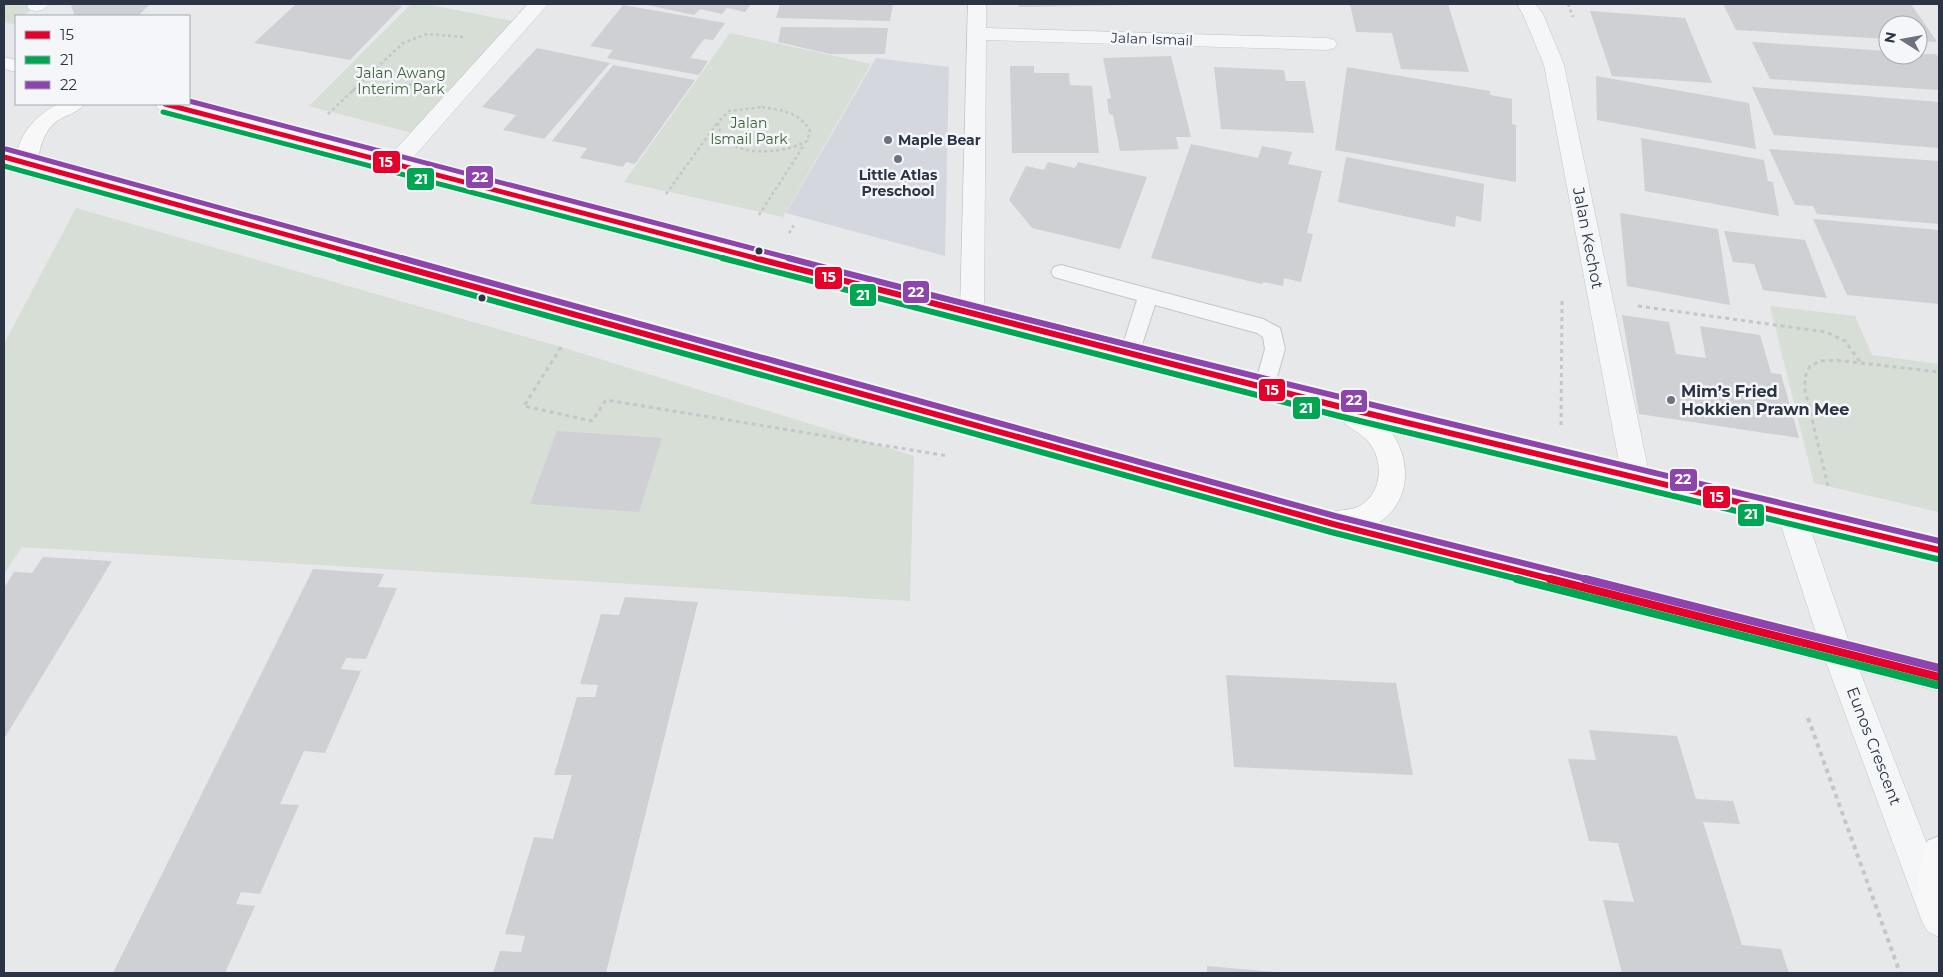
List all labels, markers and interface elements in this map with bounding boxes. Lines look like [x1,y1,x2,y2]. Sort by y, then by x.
legend [15,15,190,105]
north arrow [1878,15,1928,65]
text: 15 [60,25,74,44]
street label: Jalan Ismail [1110,29,1193,49]
text: N [1880,30,1900,45]
text: 21 [60,50,74,69]
park label: Jalan Awang Interim Park [355,64,446,98]
text: 22 [60,75,77,94]
park label: Jalan Ismail Park [710,114,788,148]
place label: Maple Bear [898,131,981,149]
marker: Maple Bear [882,134,894,146]
line badge: 15 [372,150,401,174]
text: 15 [379,153,393,171]
marker: Little Atlas Preschool [892,153,904,165]
line badge: 22 [465,165,494,189]
place label: Little Atlas Preschool [859,166,938,200]
line badge: 21 [406,167,435,191]
text: 22 [472,168,488,186]
text: 21 [414,170,428,188]
street label: Jalan Kechot [1569,185,1607,291]
unlabelled marker [754,246,764,256]
line badge: 15 [814,266,843,290]
text: 15 [822,268,836,286]
line badge: 22 [902,280,930,304]
line badge: 21 [849,283,877,307]
text: 22 [908,283,924,301]
text: 21 [856,286,870,304]
unlabelled marker [477,293,487,303]
line badge: 15 [1258,378,1286,402]
text: 15 [1265,381,1279,399]
place label: Mim’s Fried Hokkien Prawn Mee [1681,382,1849,419]
line badge: 22 [1340,389,1368,413]
text: 22 [1346,391,1362,409]
marker: Mim’s Fried Hokkien Prawn Mee [1665,394,1677,406]
line badge: 21 [1292,396,1321,420]
text: 21 [1299,399,1313,417]
line badge: 22 [1669,468,1698,492]
text: 22 [1675,470,1691,488]
line badge: 15 [1702,485,1731,509]
text: 15 [1710,488,1724,506]
line badge: 21 [1737,503,1765,527]
text: 21 [1744,505,1758,523]
street label: Eunos Crescent [1843,684,1905,808]

